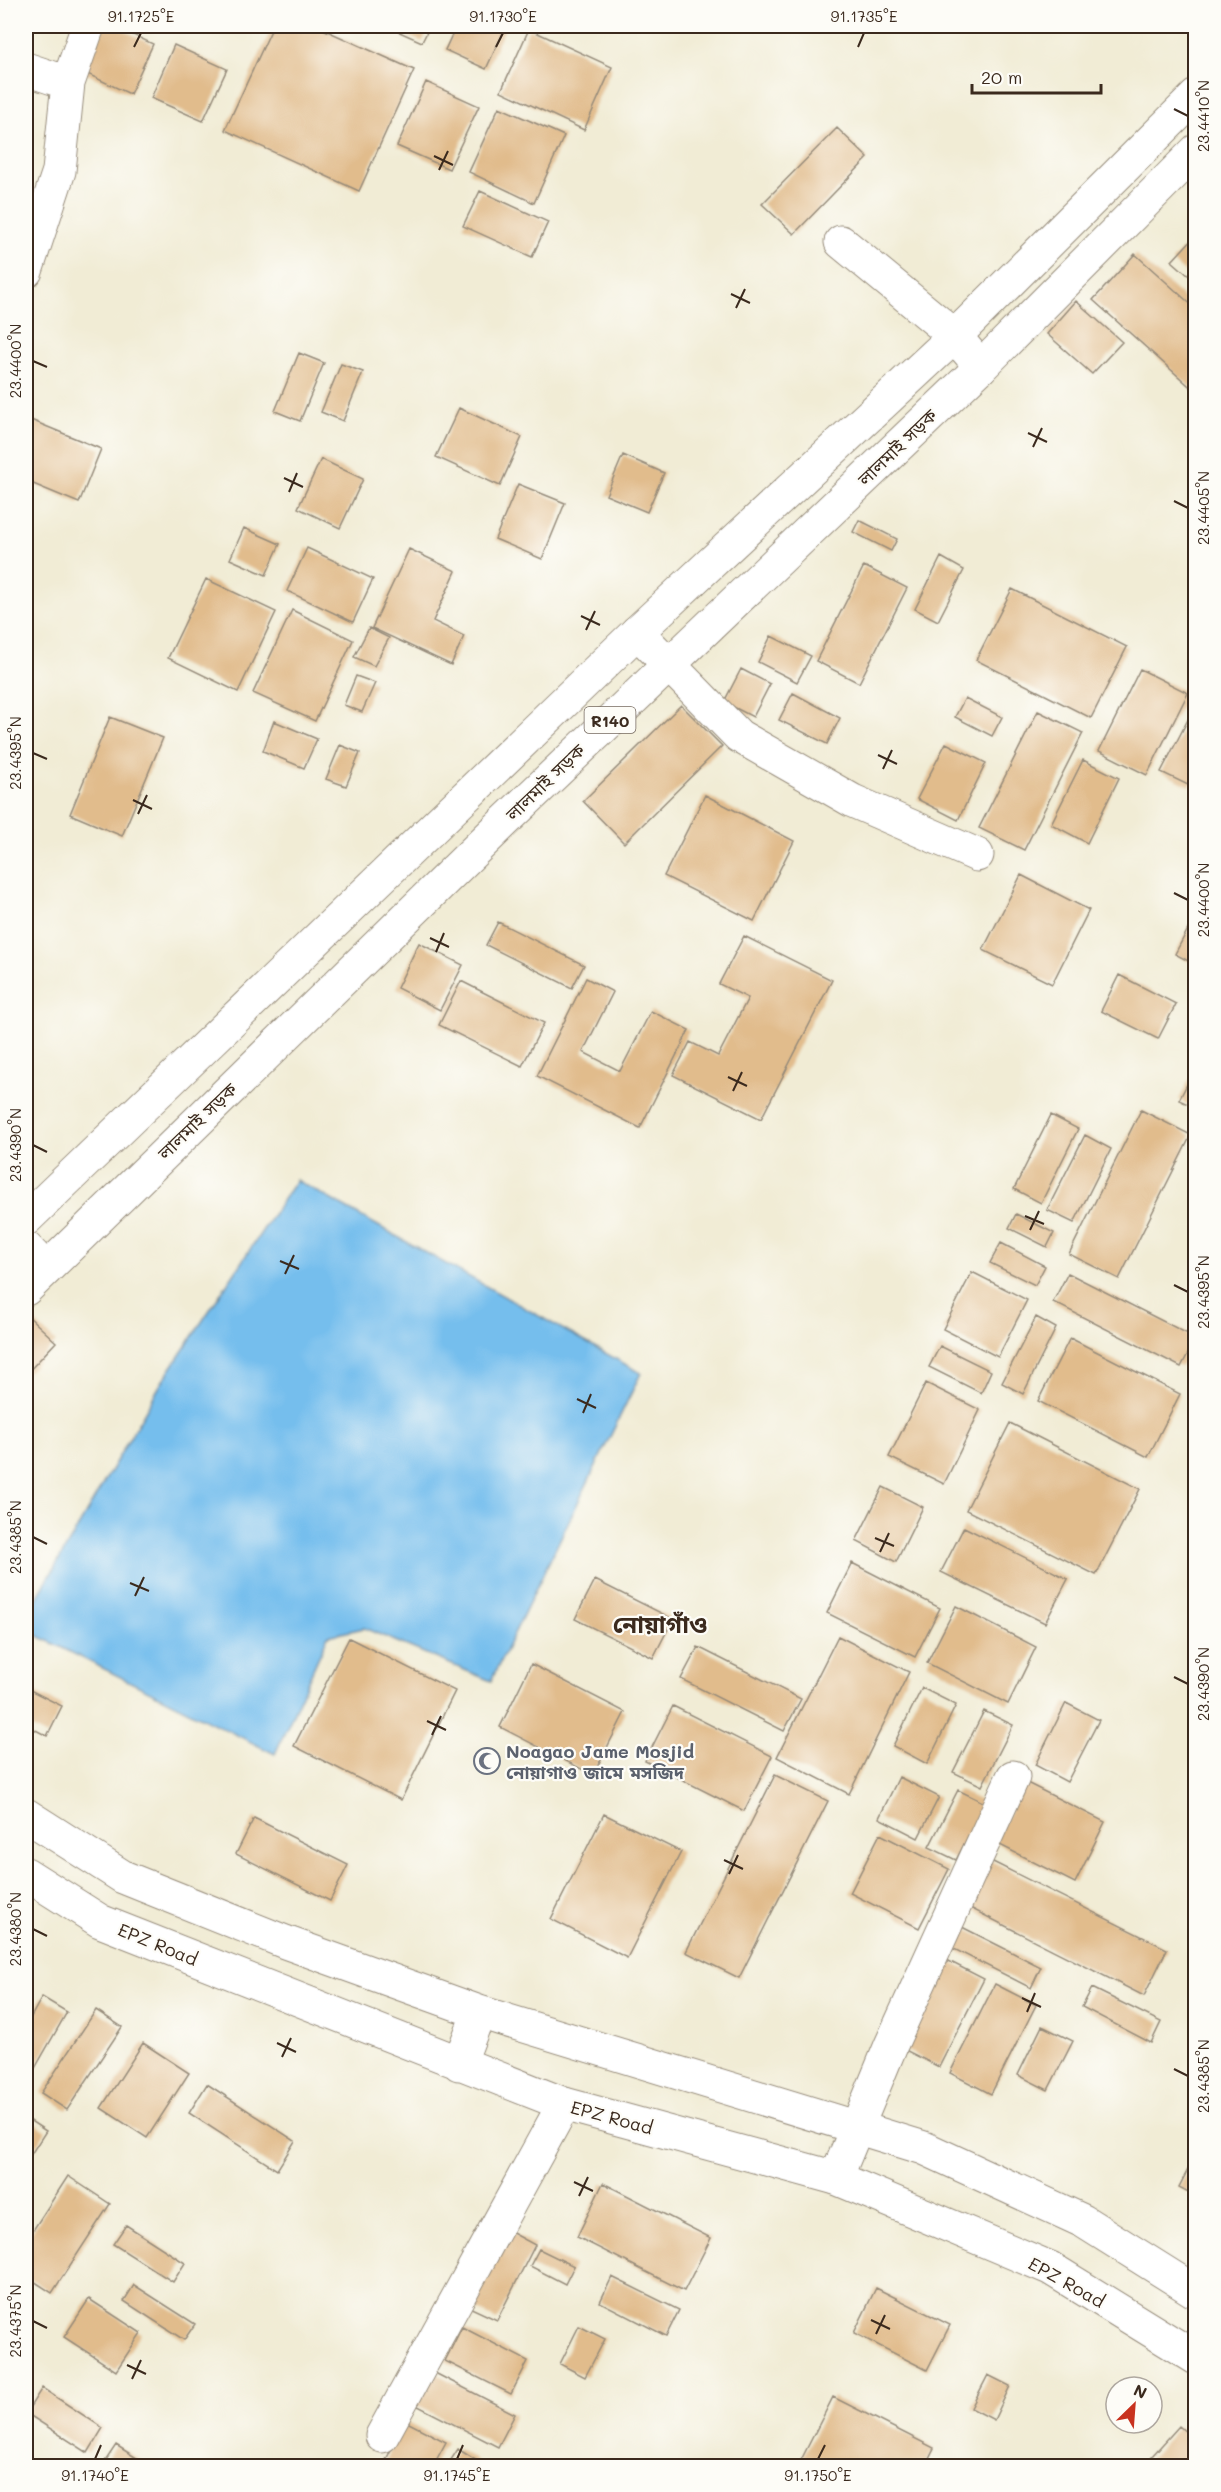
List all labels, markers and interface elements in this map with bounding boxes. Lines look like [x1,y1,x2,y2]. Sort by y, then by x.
text: 91.1725°E [108,6,175,26]
text: 91.1730°E [469,6,537,26]
text: 91.1735°E [831,6,898,26]
scale bar [972,57,1101,95]
text: 20 m [981,65,1022,89]
text: 23.4410°N [1193,80,1213,152]
text: 23.4400°N [5,324,25,398]
street label: লালমাই সড়ক [852,403,942,491]
text: 23.4405°N [1193,471,1213,545]
road number: R140 [584,707,636,733]
text: 23.4395°N [5,716,25,790]
street label: লালমাই সড়ক [500,738,590,826]
text: 23.4400°N [1193,863,1213,937]
street label: লালমাই সড়ক [152,1077,242,1165]
text: 23.4390°N [5,1108,25,1182]
text: 23.4395°N [1193,1255,1213,1329]
text: 23.4385°N [5,1500,25,1574]
district label: নোয়াগাঁও [613,1608,707,1639]
text: 23.4390°N [1193,1647,1213,1721]
place label: Noagao Jame Mosjid নোয়াগাও জামে মসজিদ [506,1739,694,1784]
mosque icon: Noagao Jame Mosjid নোয়াগাও জামে মসজিদ [472,1746,502,1776]
text: 23.4380°N [5,1892,25,1966]
street label: EPZ Road [115,1917,201,1971]
text: 23.4385°N [1193,2039,1213,2113]
street label: EPZ Road [568,2095,656,2139]
street label: EPZ Road [1024,2251,1110,2313]
text: 23.4375°N [5,2284,25,2358]
north arrow [1104,2375,1164,2435]
text: N [1131,2379,1150,2403]
text: 91.1740°E [61,2465,129,2485]
text: 91.1745°E [424,2465,491,2485]
text: 91.1750°E [784,2465,852,2485]

